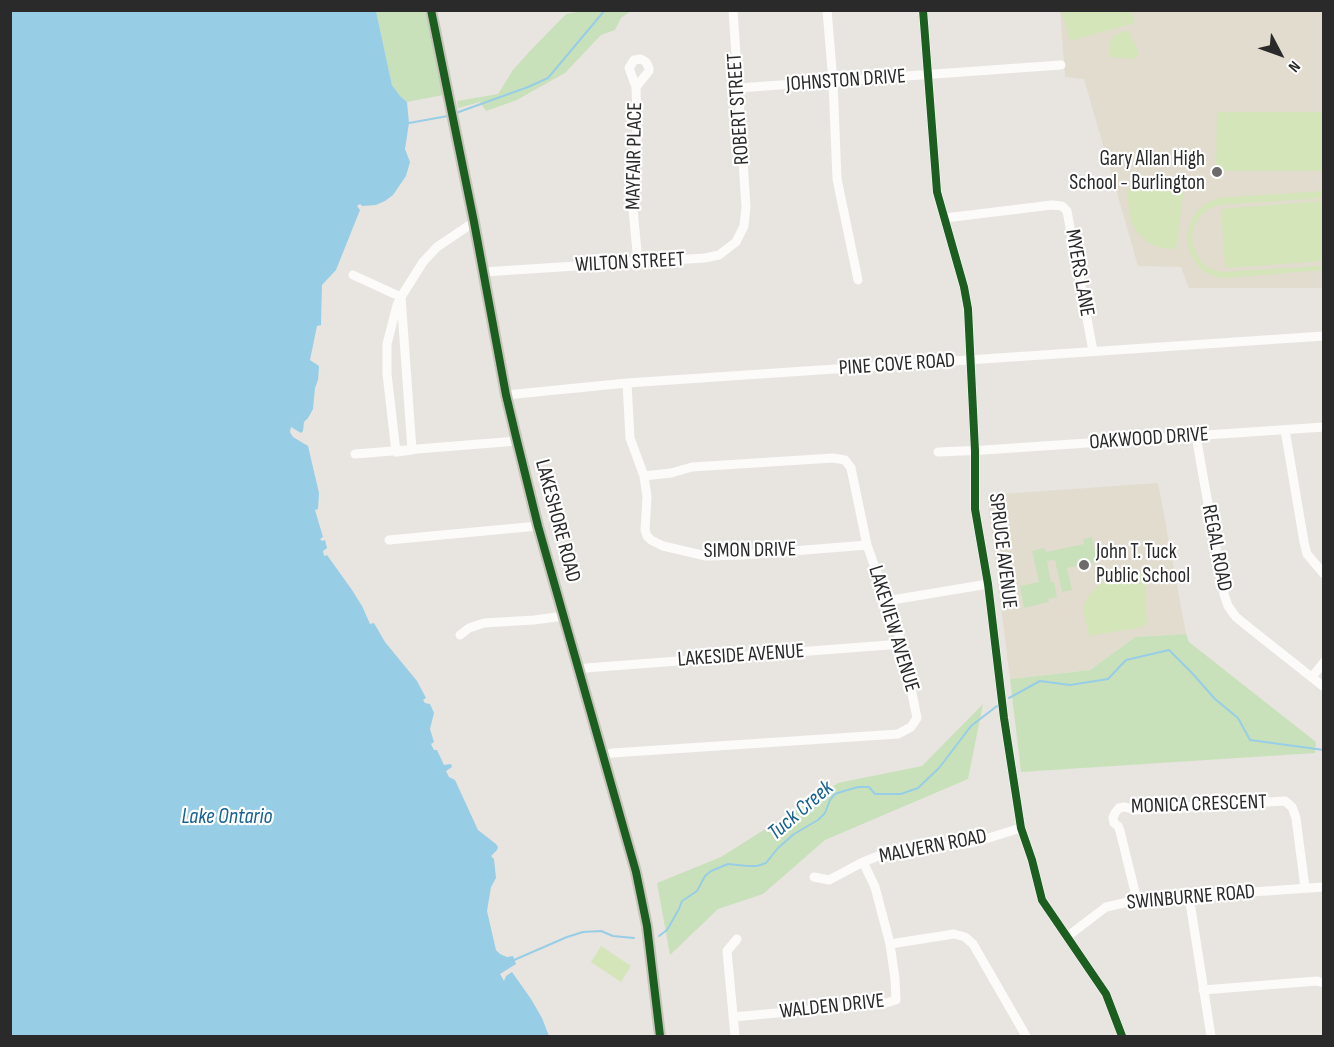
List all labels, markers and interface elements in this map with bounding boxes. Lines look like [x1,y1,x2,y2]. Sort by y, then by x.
north arrow [1250,24,1310,84]
street label: ROBERT STREET [723,52,755,166]
text: N [1284,57,1304,76]
street label: JOHNSTON DRIVE [785,64,907,98]
street label: MAYFAIR PLACE [621,102,649,210]
place label: Gary Allan High School - Burlington [1069,147,1205,197]
marker: Gary Allan High School - Burlington [1210,165,1224,179]
street label: MYERS LANE [1059,227,1099,319]
street label: WILTON STREET [575,248,685,278]
street label: PINE COVE ROAD [838,348,956,382]
street label: OAKWOOD DRIVE [1089,422,1209,456]
street label: LAKESHORE ROAD [529,457,585,585]
street label: SPRUCE AVENUE [982,492,1022,610]
street label: REGAL ROAD [1195,502,1237,594]
street label: SIMON DRIVE [704,538,796,564]
place label: John T. Tuck Public School [1096,540,1190,590]
marker: John T. Tuck Public School [1077,558,1091,572]
street label: LAKEVIEW AVENUE [862,563,924,695]
street label: LAKESIDE AVENUE [677,639,805,673]
water label: Tuck Creek [763,775,839,847]
street label: MONICA CRESCENT [1131,790,1267,820]
water label: Lake Ontario [182,804,272,830]
street label: MALVERN ROAD [877,824,989,870]
street label: SWINBURNE ROAD [1126,880,1256,916]
street label: WALDEN DRIVE [778,989,886,1025]

